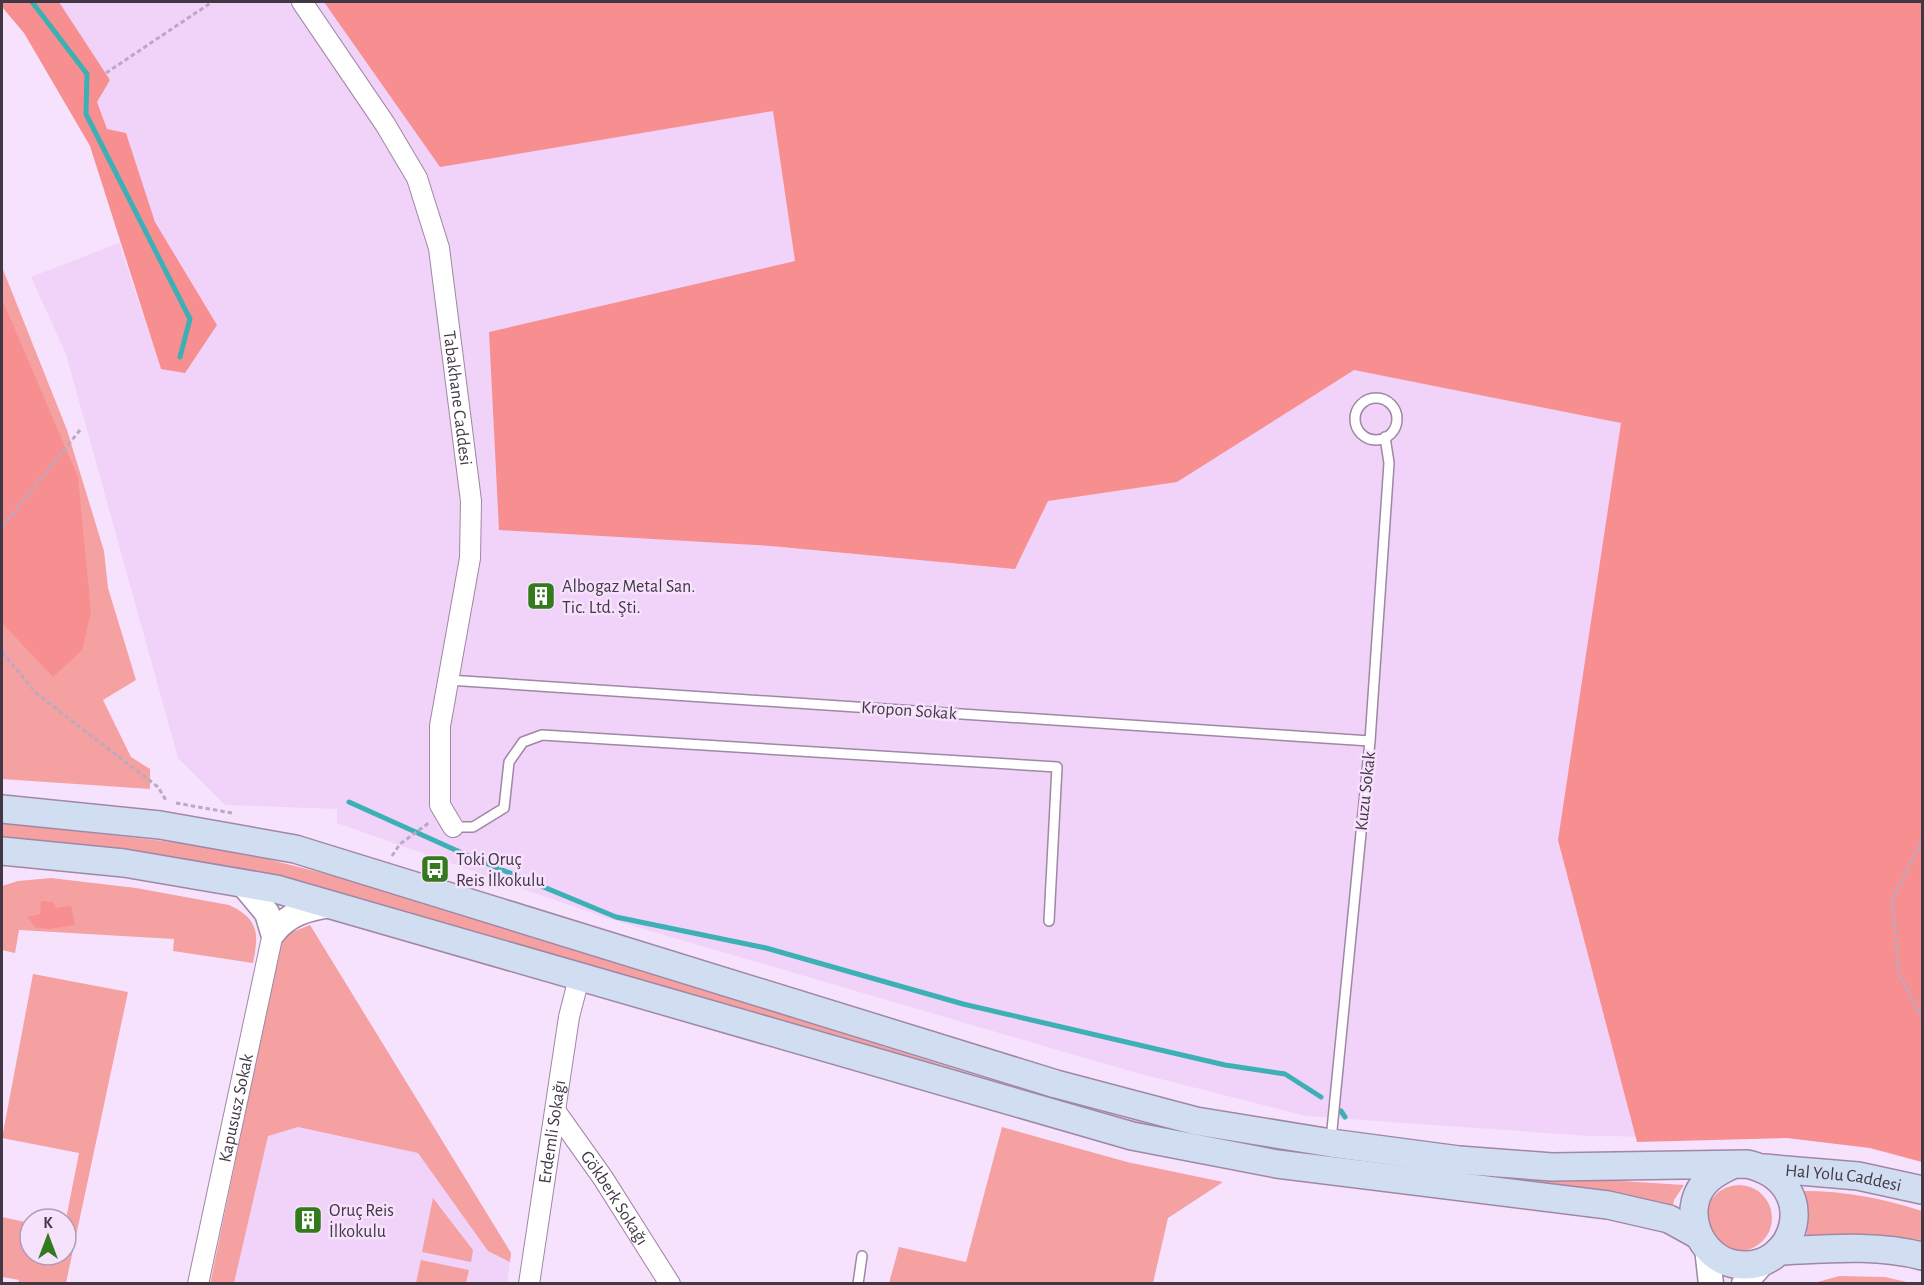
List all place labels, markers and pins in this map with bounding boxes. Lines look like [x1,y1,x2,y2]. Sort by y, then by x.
place label: Albogaz Metal San. Tic. Ltd. Şti. [562,578,695,617]
building icon: Albogaz Metal San. Tic. Ltd. Şti. [525,580,557,612]
place label: Toki Oruç Reis İlkokulu [456,851,545,890]
bus stop icon: Toki Oruç Reis İlkokulu [419,853,451,885]
place label: Oruç Reis İlkokulu [329,1202,394,1241]
building icon: Oruç Reis İlkokulu [292,1204,324,1236]

